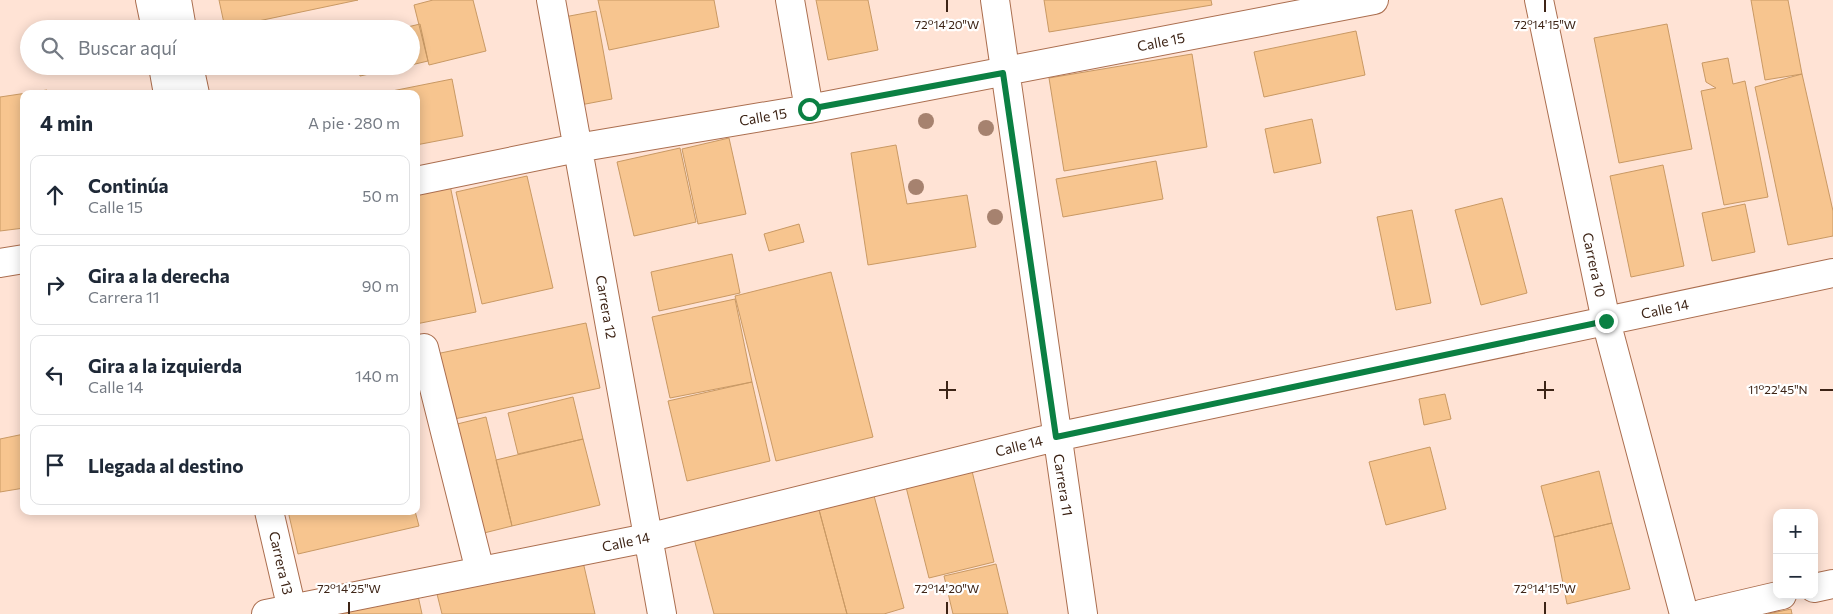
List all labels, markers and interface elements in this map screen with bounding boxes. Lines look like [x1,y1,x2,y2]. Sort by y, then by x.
text: 72°14'20"W [915,17,979,31]
text: 72°14'15"W [1514,17,1576,31]
search box [20,20,420,75]
street label: Calle 15 [1136,29,1186,54]
icon: search [38,34,66,62]
text: Buscar aquí [78,36,177,59]
route start [798,98,821,121]
street label: Calle 15 [738,104,788,129]
text: 4 min [40,110,93,135]
text: A pie · 280 m [308,113,400,132]
text: Continúa [88,174,169,197]
icon: ahead [41,181,69,209]
text: 50 m [362,186,399,205]
text: Calle 15 [88,197,143,216]
street label: Carrera 10 [1579,231,1610,299]
text: Gira a la derecha [88,264,230,287]
icon: right [41,271,69,299]
street label: Carrera 12 [593,274,620,340]
text: 90 m [362,276,399,295]
text: Carrera 11 [88,287,160,306]
street label: Calle 14 [1639,295,1691,322]
route end [1595,310,1618,333]
text: Gira a la izquierda [88,354,242,377]
icon: left [41,361,69,389]
text: 140 m [355,366,399,385]
text: Calle 14 [88,377,143,396]
text: 11°22'45"N [1748,382,1808,396]
street label: Calle 14 [993,431,1045,460]
icon: arrive [41,451,69,479]
street label: Carrera 11 [1050,453,1077,517]
text: Llegada al destino [88,454,244,477]
map controls [1773,509,1818,599]
button: + [1773,509,1818,554]
street label: Calle 14 [600,528,652,555]
street label: Carrera 13 [266,529,297,596]
button: − [1773,554,1818,599]
text: 72°14'25"W [317,581,381,595]
text: 72°14'20"W [915,581,979,595]
text: 72°14'15"W [1514,581,1576,595]

